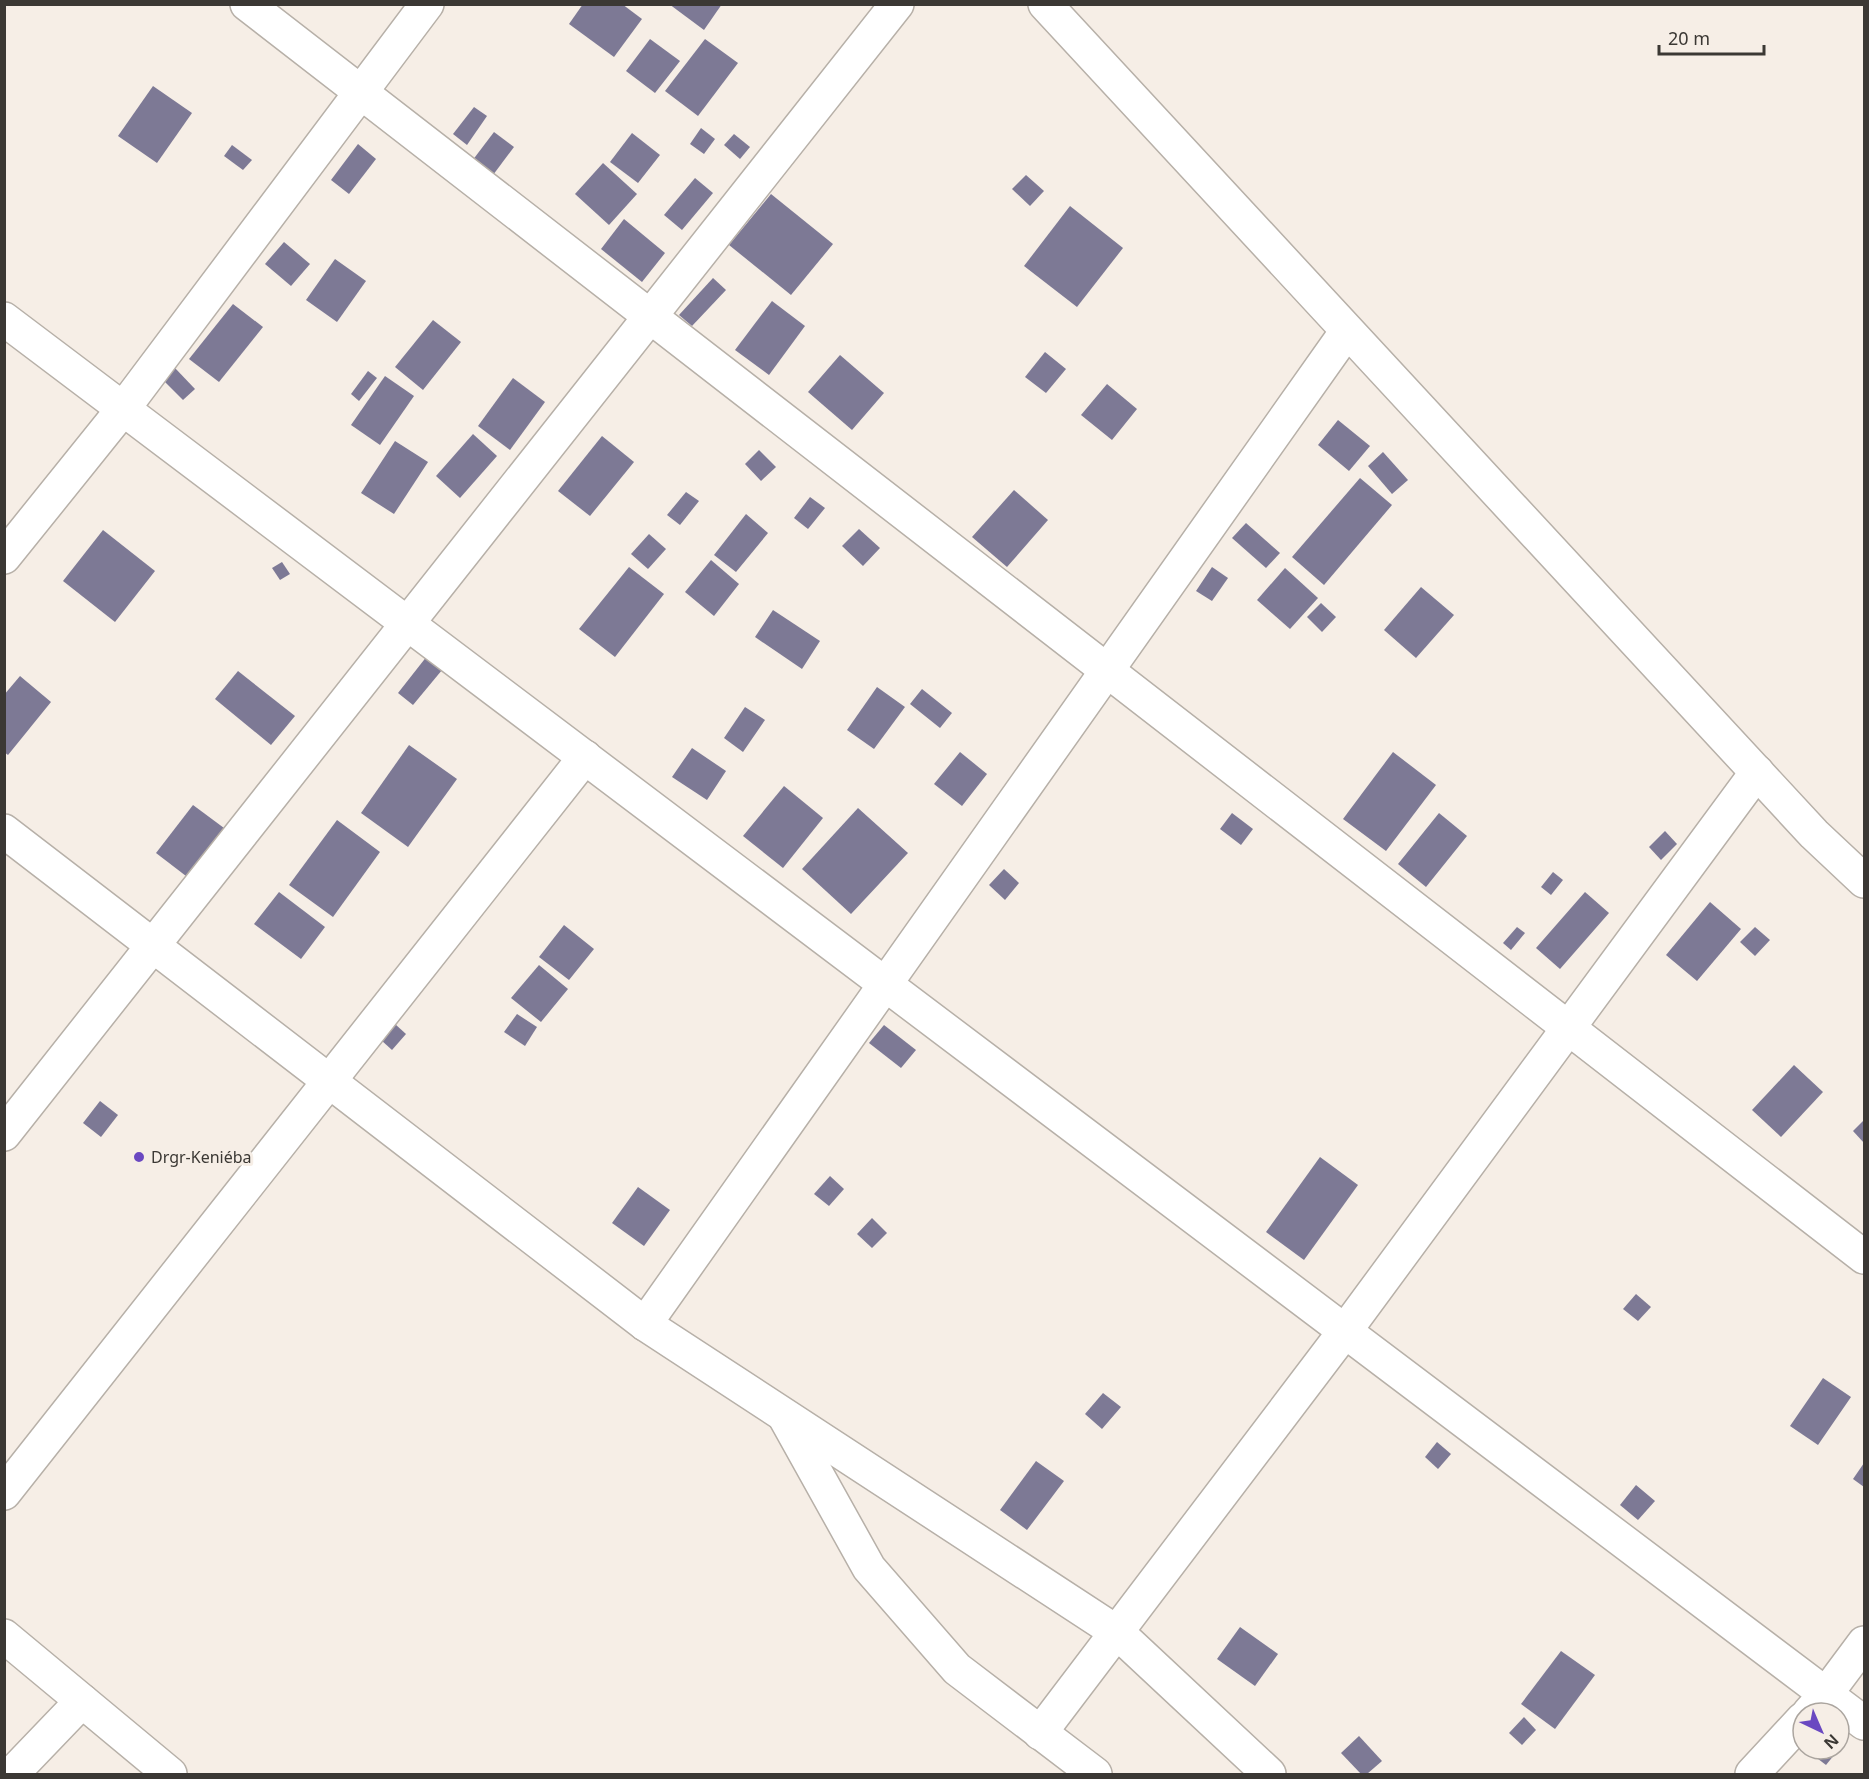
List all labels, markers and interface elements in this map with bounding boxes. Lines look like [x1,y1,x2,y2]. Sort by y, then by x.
scale bar [1659,18,1764,56]
text: 20 m [1668,26,1710,50]
place label: Drgr-Keniéba [151,1146,252,1168]
marker: Drgr-Keniéba [132,1150,146,1164]
north arrow [1791,1701,1851,1761]
text: N [1819,1729,1844,1754]

